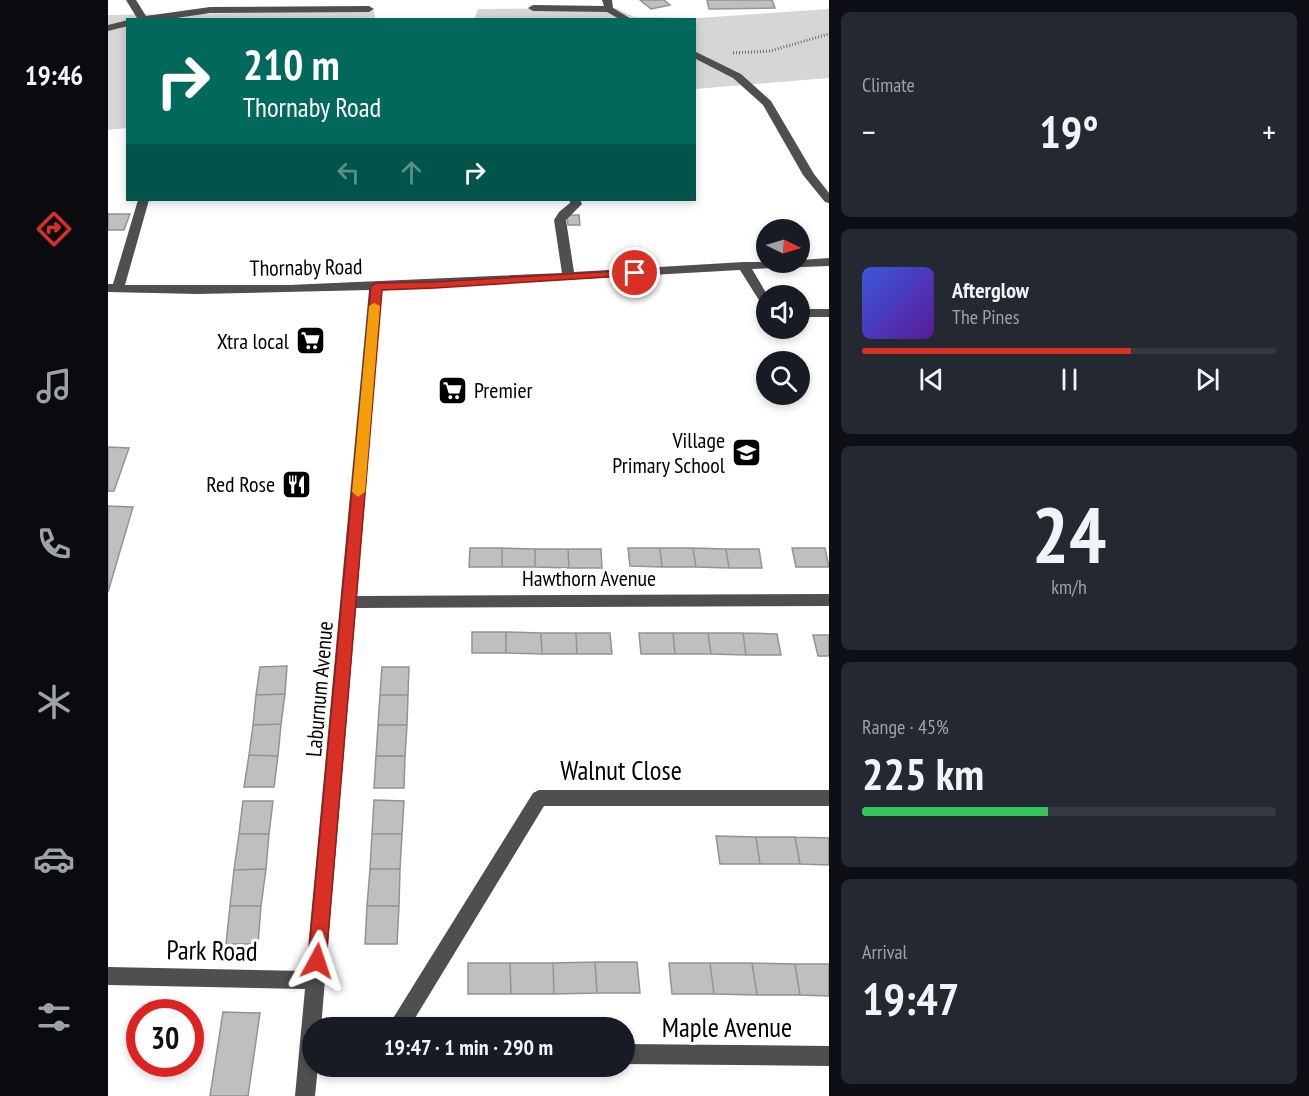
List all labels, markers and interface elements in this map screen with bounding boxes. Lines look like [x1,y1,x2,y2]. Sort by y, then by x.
text: 210 m [243,37,340,92]
icon: right [144,42,222,120]
text: 19:46 [25,58,83,92]
text: Climate [862,72,915,98]
text: Thornaby Road [243,90,381,124]
text: 19° [1039,102,1099,160]
text: − [862,110,876,153]
text: + [1262,110,1276,153]
icon: left [332,156,365,189]
icon: ahead [395,156,428,189]
icon: right [458,156,491,189]
icon: directions [33,208,75,250]
north arrow [756,219,810,273]
map controls [756,219,810,405]
pin [609,247,660,298]
street label: Thornaby Road [249,252,363,282]
icon: arrive [618,256,651,289]
text: Afterglow [952,276,1029,304]
button: sound [756,285,810,339]
text: The Pines [952,304,1019,330]
supermarket icon: Xtra local [294,325,326,357]
place label: Xtra local [217,327,290,355]
button: search [756,351,810,405]
icon: previous [915,363,948,396]
icon: pause [1053,363,1086,396]
icon: next [1191,363,1224,396]
icon: music [33,365,75,407]
supermarket icon: Premier [437,374,469,406]
place label: Premier [474,376,533,404]
place label: Village Primary School [612,426,726,479]
school or university icon: Village Primary School [730,437,762,469]
restaurant icon: Red Rose [280,468,312,500]
place label: Red Rose [206,470,275,498]
text: 24 [1032,484,1106,585]
icon: phone [33,523,75,565]
street label: Hawthorn Avenue [522,564,656,592]
text: km/h [1051,574,1087,600]
street label: Laburnum Avenue [299,620,339,758]
icon: climate [33,681,75,723]
text: Range · 45% [862,714,949,740]
text: 225 km [862,744,984,802]
street label: Walnut Close [560,753,682,787]
icon: car [33,838,75,880]
position arrow [285,929,349,993]
street label: Park Road [166,932,258,968]
text: Arrival [862,939,907,965]
text: 19:47 [862,969,959,1027]
icon: filters [33,996,75,1038]
speed limit sign: 30 [126,999,204,1077]
street label: Maple Avenue [662,1010,792,1044]
text: 19:47 · 1 min · 290 m [384,1033,553,1061]

